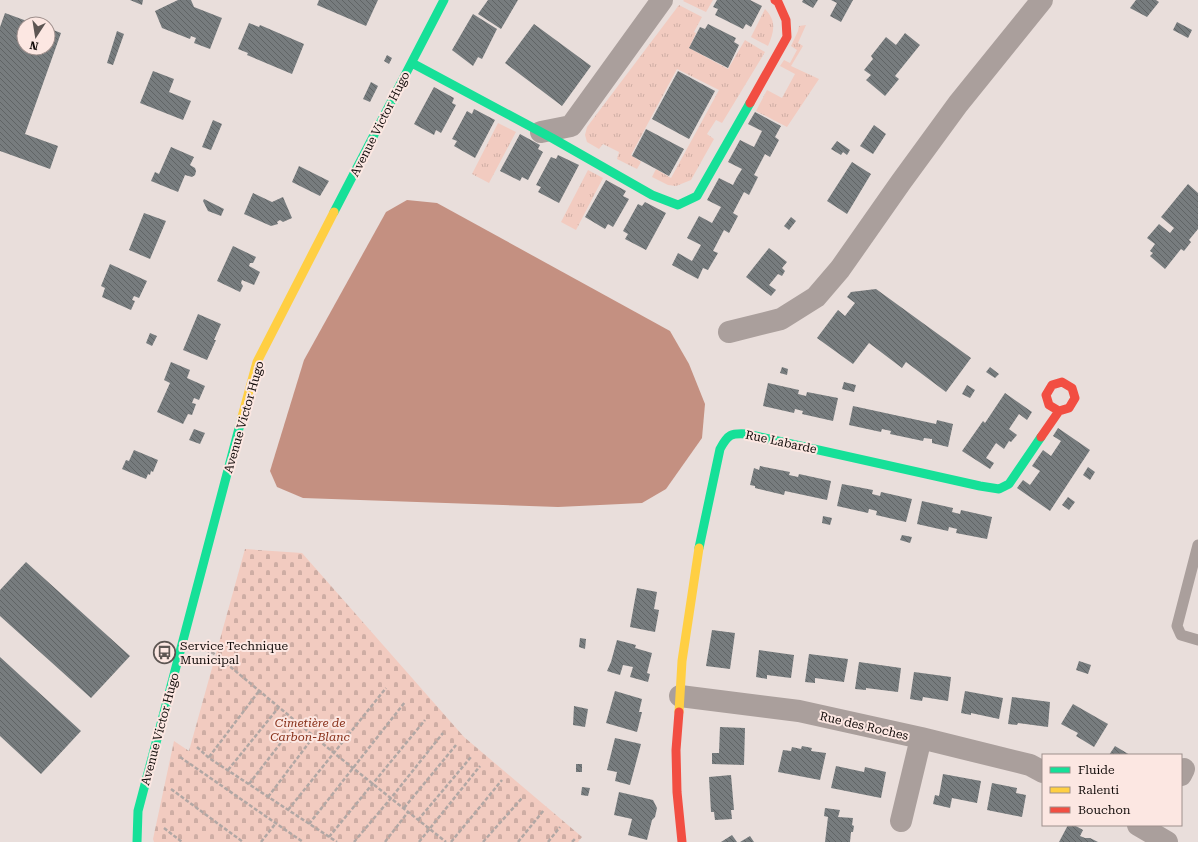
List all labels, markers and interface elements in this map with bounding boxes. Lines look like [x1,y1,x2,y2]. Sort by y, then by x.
north arrow [16,16,56,56]
text: N [28,38,40,53]
street label: Avenue Victor Hugo [347,69,413,179]
street label: Avenue Victor Hugo [221,359,267,475]
street label: Rue Labarde [744,428,818,456]
place label: Service Technique Municipal [180,639,289,667]
bus stop icon: Service Technique Municipal [151,640,177,666]
street label: Avenue Victor Hugo [138,671,182,787]
street label: Rue des Roches [818,709,910,743]
park label: Cimetière de Carbon-Blanc [270,716,351,744]
legend [1042,754,1182,826]
text: Fluide [1078,763,1115,777]
text: Ralenti [1078,783,1119,797]
text: Bouchon [1078,803,1131,817]

